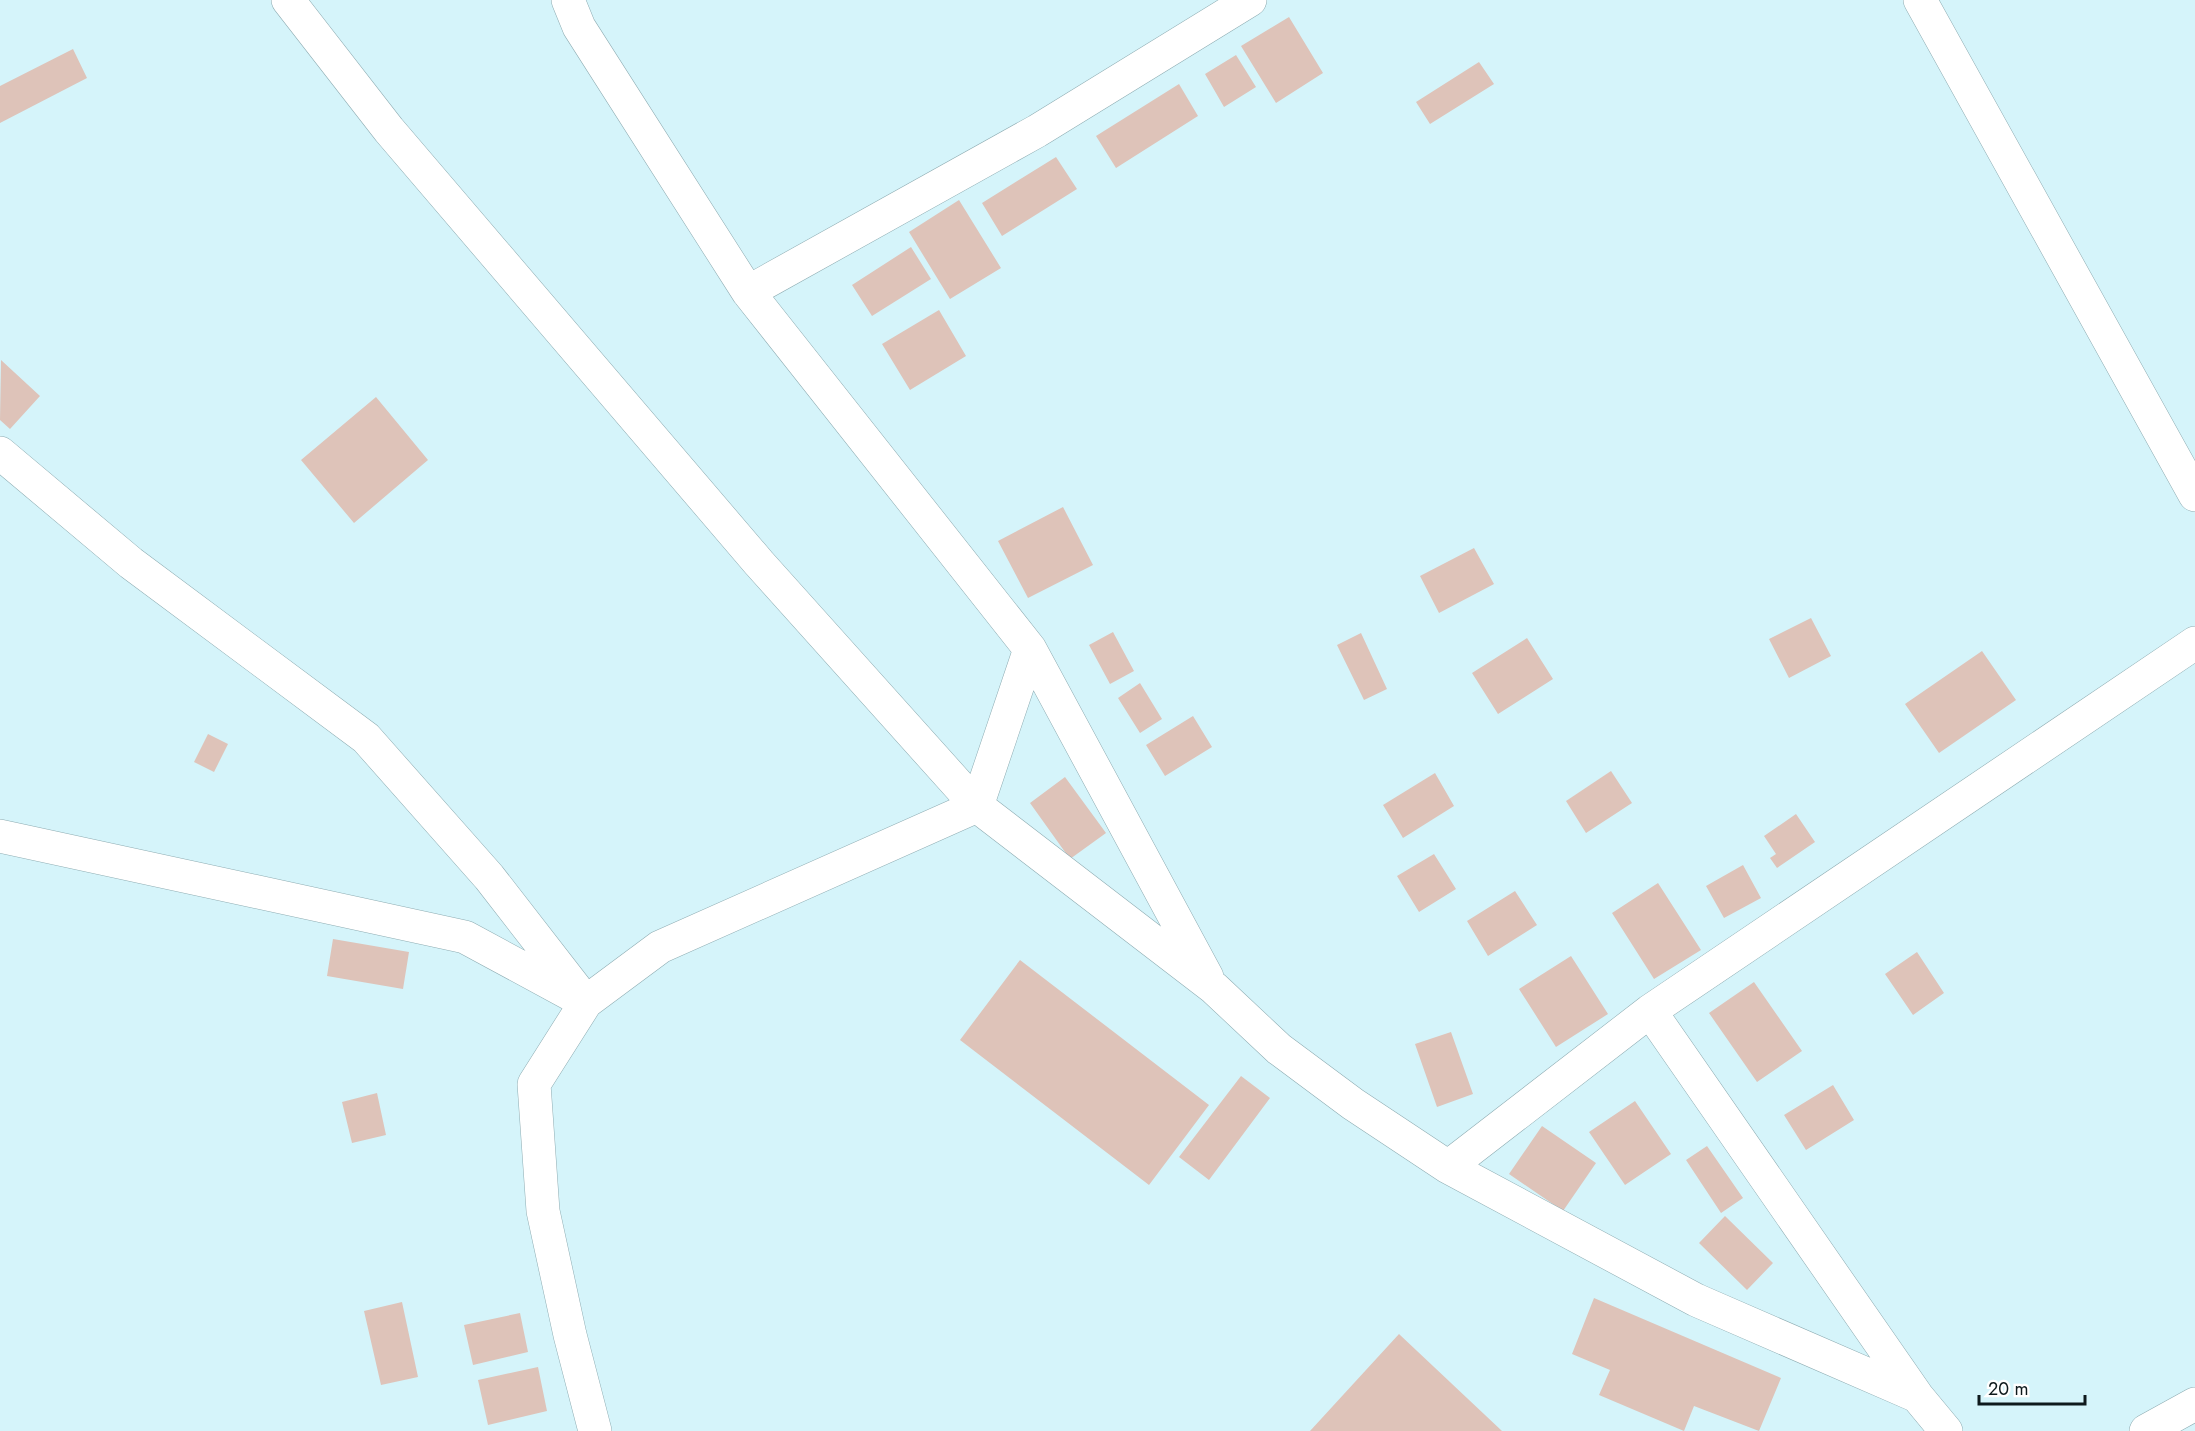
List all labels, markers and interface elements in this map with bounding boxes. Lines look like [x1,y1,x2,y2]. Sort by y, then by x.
scale bar [1979,1368,2086,1406]
text: 20 m [1988,1376,2028,1402]

